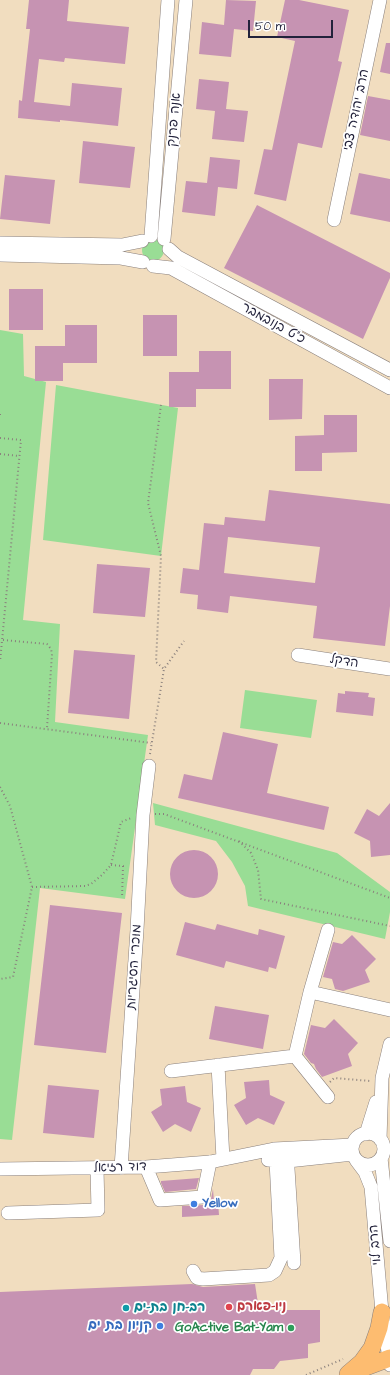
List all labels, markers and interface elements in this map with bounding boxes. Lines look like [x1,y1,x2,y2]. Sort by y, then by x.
scale bar [250,12,335,38]
text: 50 m [255,18,285,35]
street label: הרב יהודה צבי [341,68,373,152]
street label: אנה פרנק [165,92,185,148]
street label: כ"ט בנובמבר [238,300,308,348]
street label: הדקל [328,652,360,672]
street label: מוכרי הסיגריות [124,924,146,1010]
street label: דוד רזיאל [93,1159,147,1177]
place label: Yellow [202,1196,238,1212]
marker: Yellow [189,1199,199,1209]
street label: הרב לוי [366,1224,386,1266]
place label: ניו-פארם [237,1299,286,1315]
place label: רב-חן בת-ים [134,1300,205,1316]
marker: ניו-פארם [224,1302,234,1312]
marker: רב-חן בת-ים [121,1303,131,1313]
place label: קניון בת ים [88,1318,152,1334]
place label: GoActive Bat-Yam [175,1320,283,1336]
marker: קניון בת ים [155,1321,165,1331]
marker: GoActive Bat-Yam [286,1323,296,1333]

